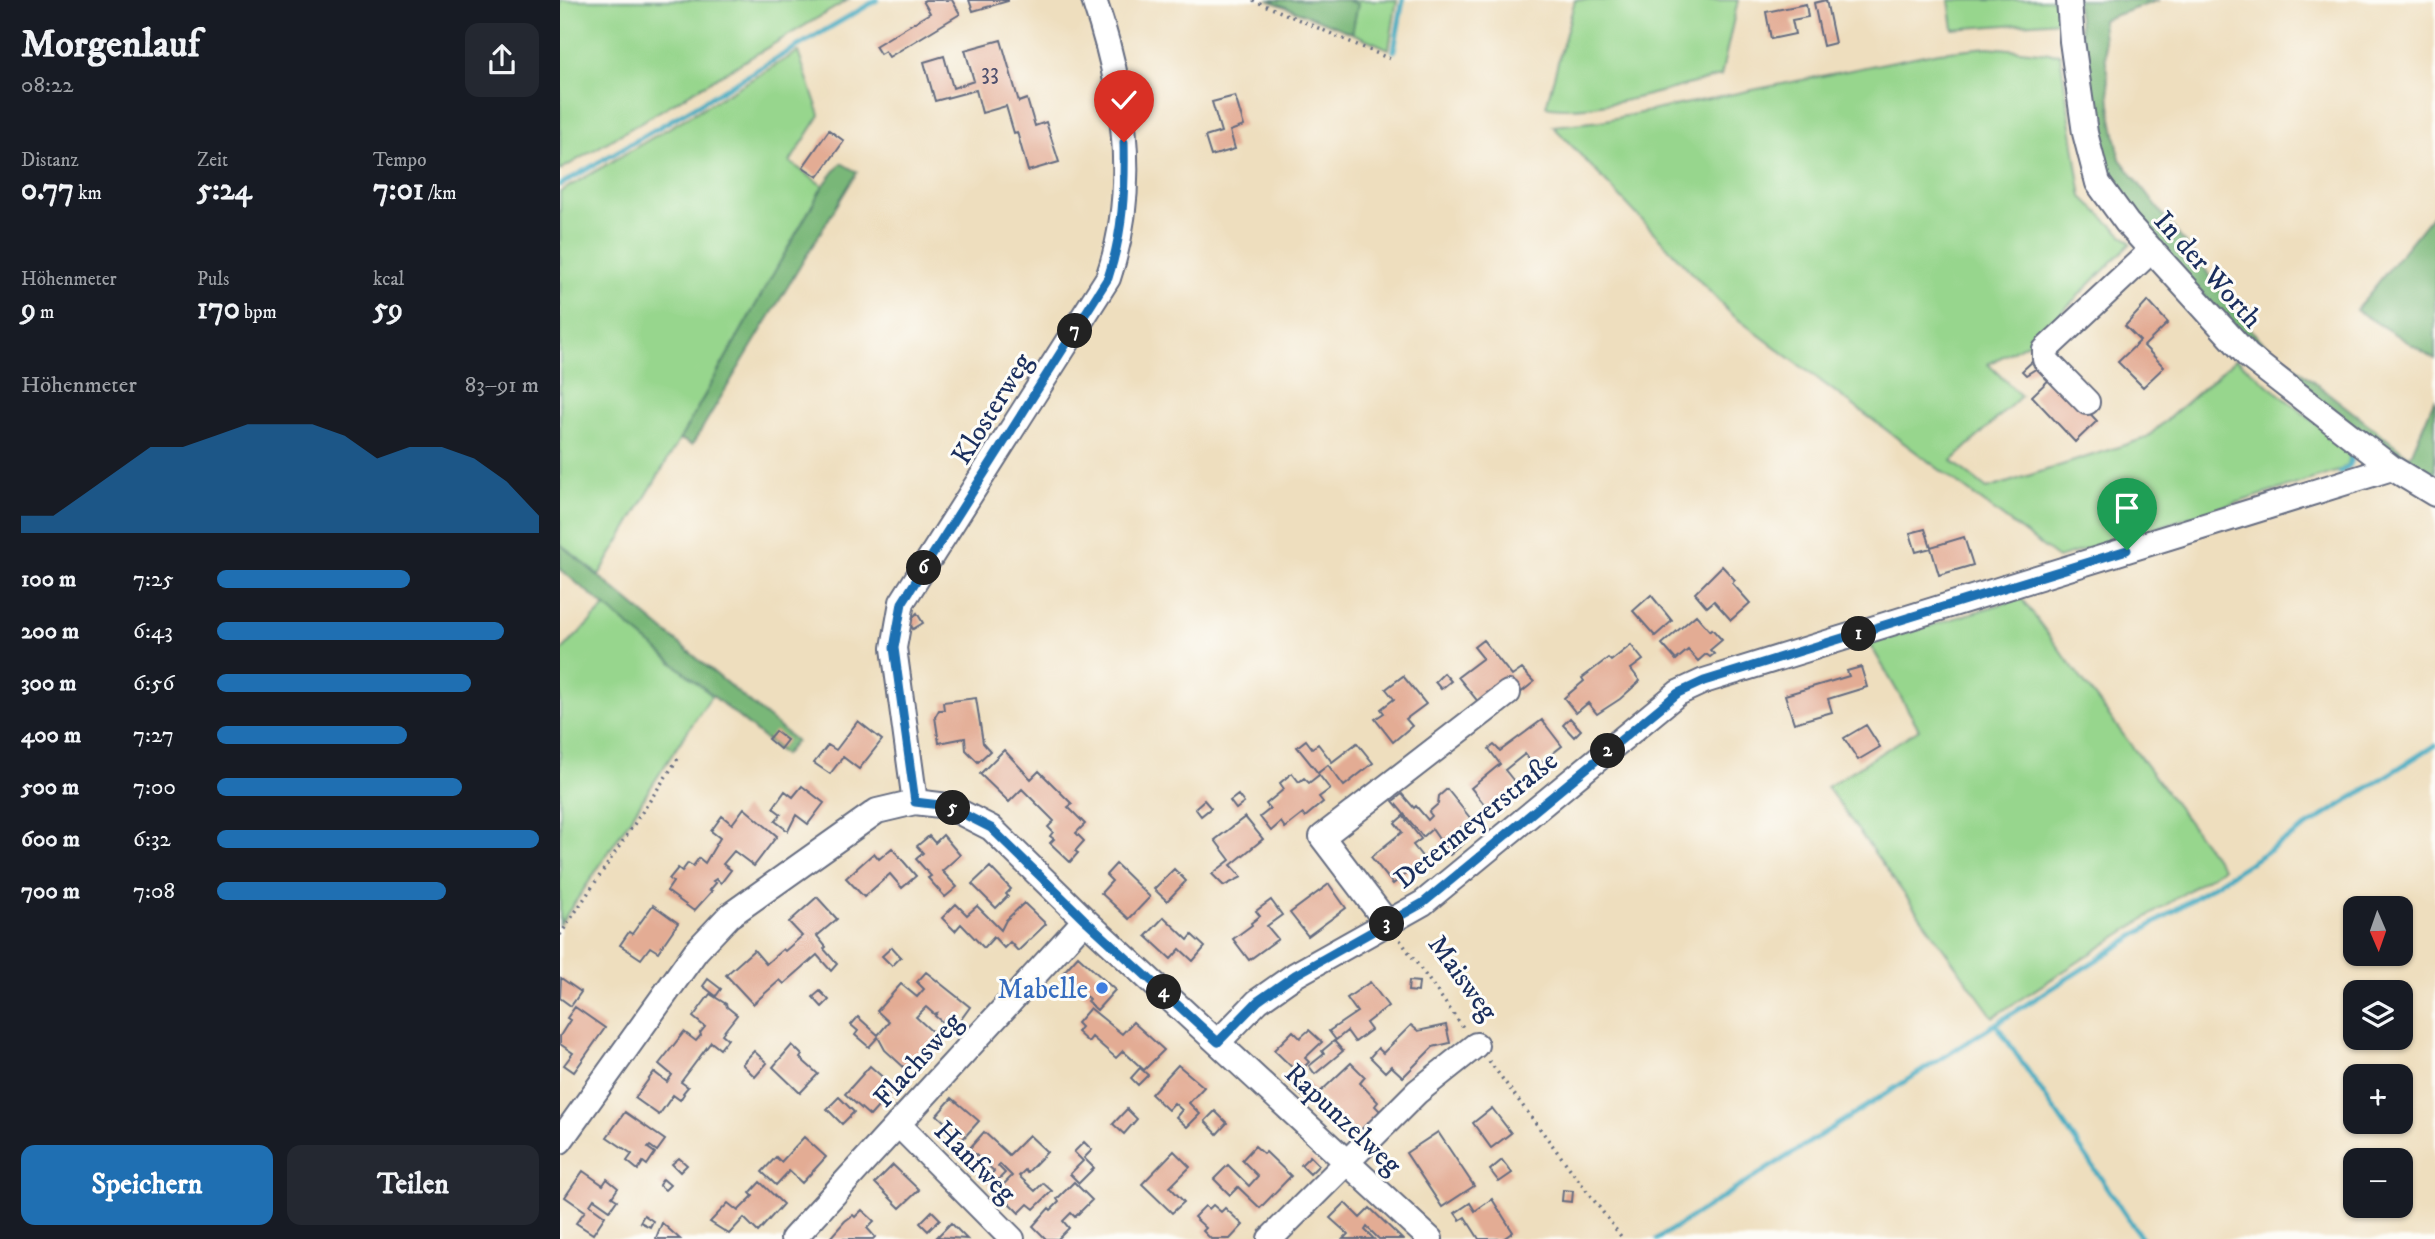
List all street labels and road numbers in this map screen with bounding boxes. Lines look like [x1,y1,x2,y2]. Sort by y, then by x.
street label: In der Worth [2146,204,2270,336]
street label: Klosterweg [944,346,1041,471]
street label: Determeyerstraße [1387,743,1565,897]
street label: Maisweg [1420,928,1506,1028]
street label: Flachsweg [866,1005,970,1115]
street label: Rapunzelweg [1277,1056,1409,1183]
street label: Hanfweg [926,1114,1024,1211]

